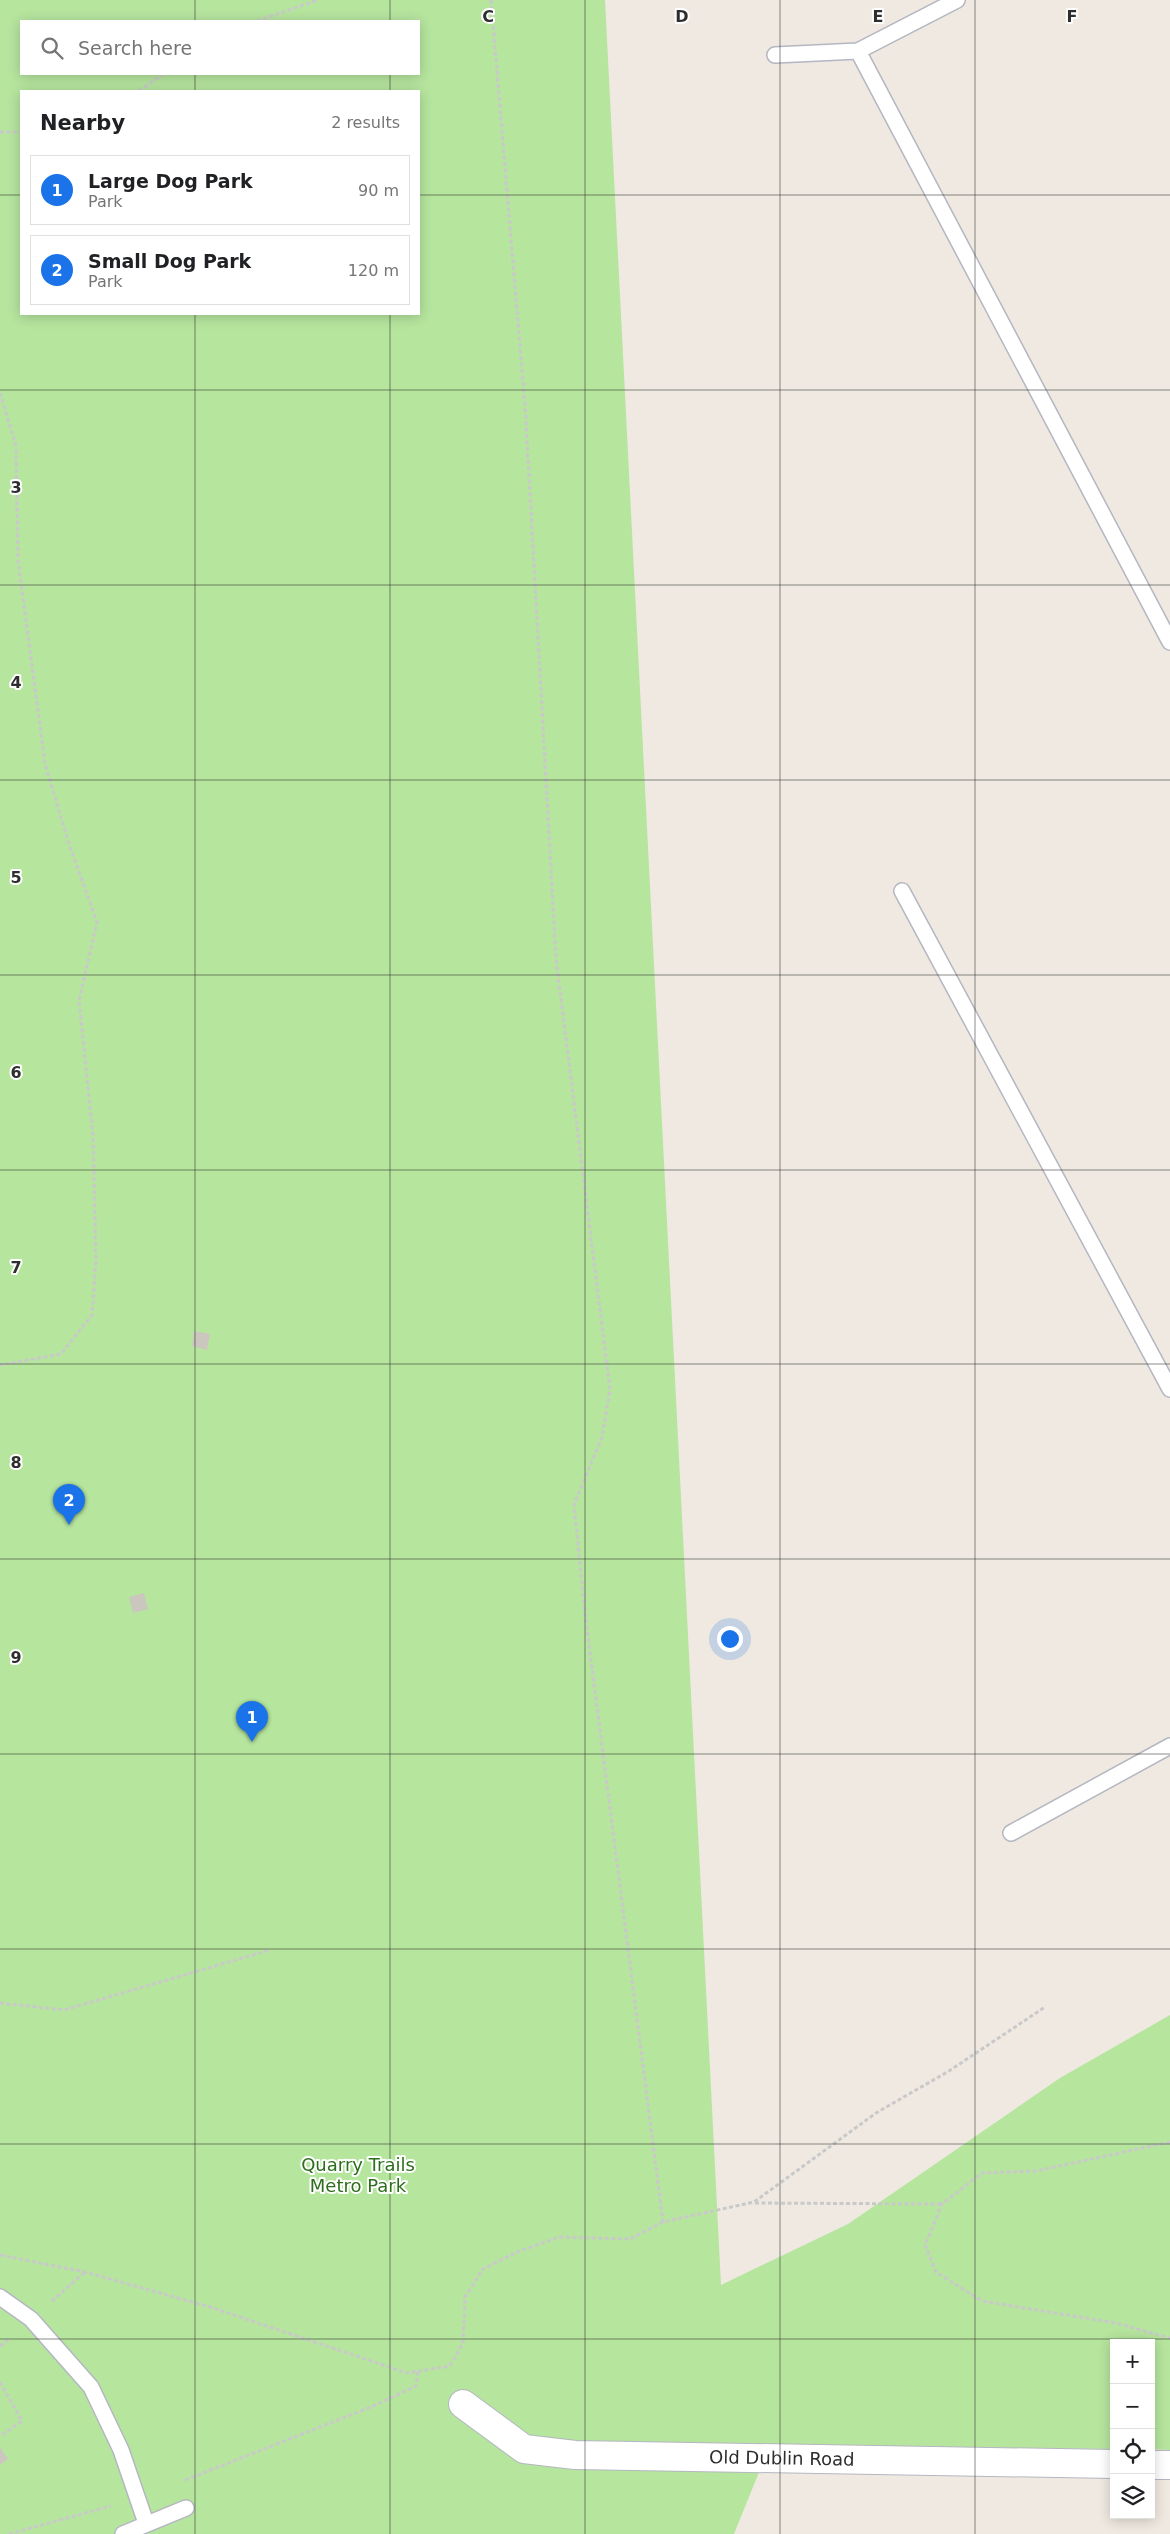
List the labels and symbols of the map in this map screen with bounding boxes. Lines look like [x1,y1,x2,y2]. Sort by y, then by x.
text: C [482,7,494,26]
text: D [675,7,689,26]
text: E [873,7,883,26]
text: F [1067,7,1077,26]
text: 3 [10,478,22,497]
text: 4 [10,673,22,692]
text: 5 [10,868,22,887]
text: 6 [10,1063,22,1082]
text: 7 [10,1258,22,1277]
text: 8 [10,1453,22,1472]
pin: 2 [53,1484,85,1525]
your location [717,1626,743,1652]
text: 9 [10,1648,22,1667]
pin: 1 [236,1701,268,1742]
park label: Quarry Trails Metro Park [301,2154,415,2196]
street label: Old Dublin Road [709,2446,855,2470]

